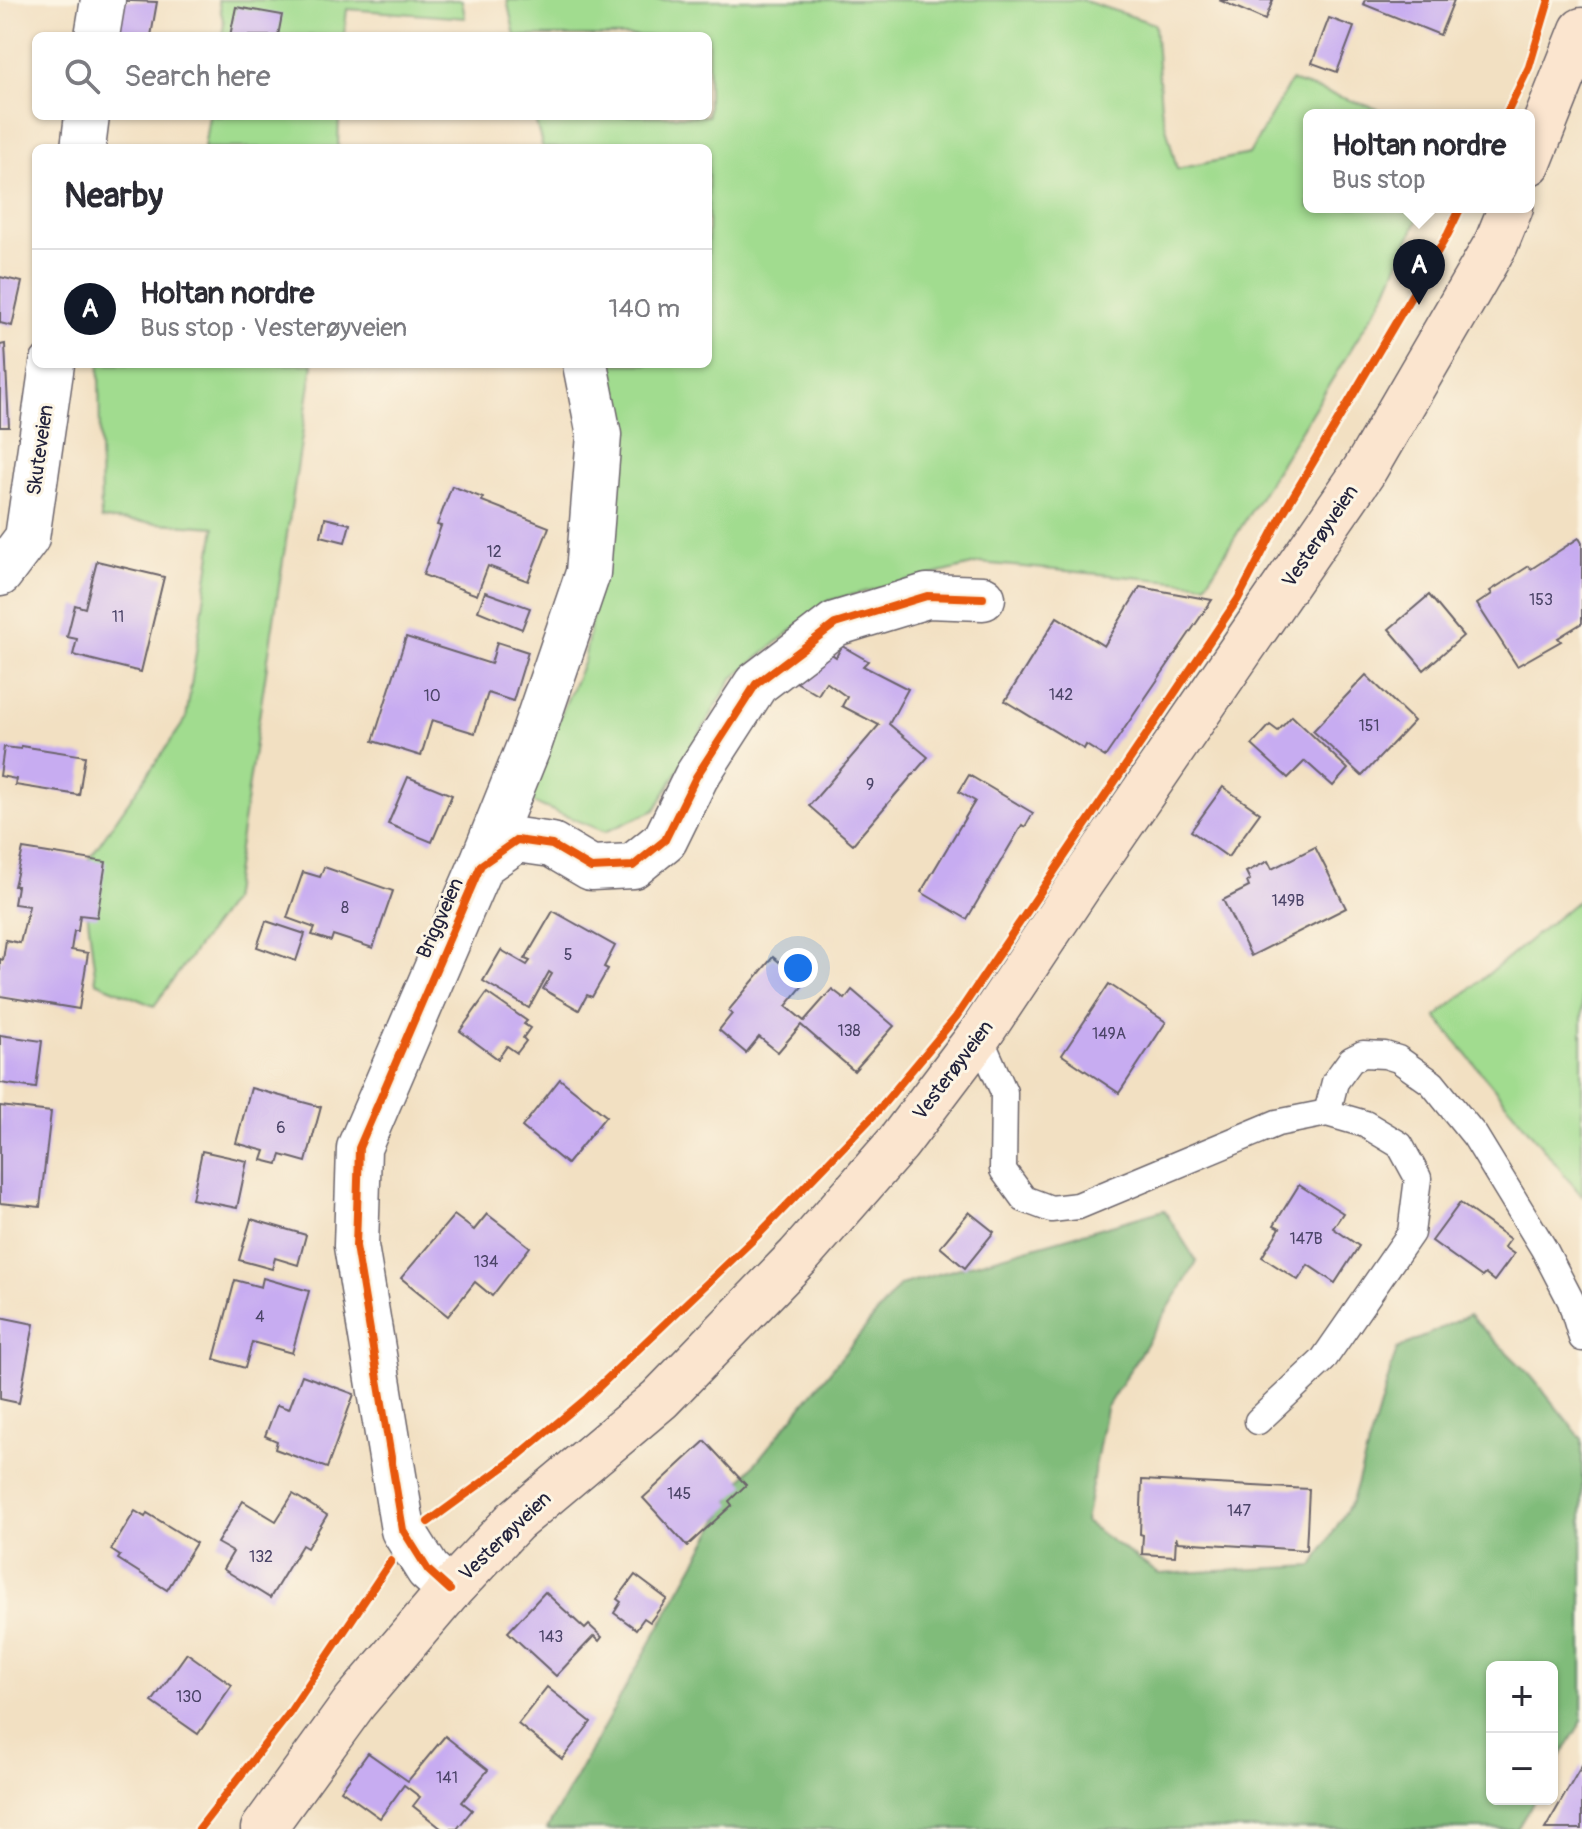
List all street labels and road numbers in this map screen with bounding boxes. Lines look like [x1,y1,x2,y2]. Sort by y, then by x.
street label: Skuteveien [21,403,59,497]
street label: Vesterøyveien [1277,480,1363,592]
street label: Briggveien [411,874,469,962]
street label: Vesterøyveien [907,1015,999,1125]
street label: Vesterøyveien [454,1486,556,1586]

